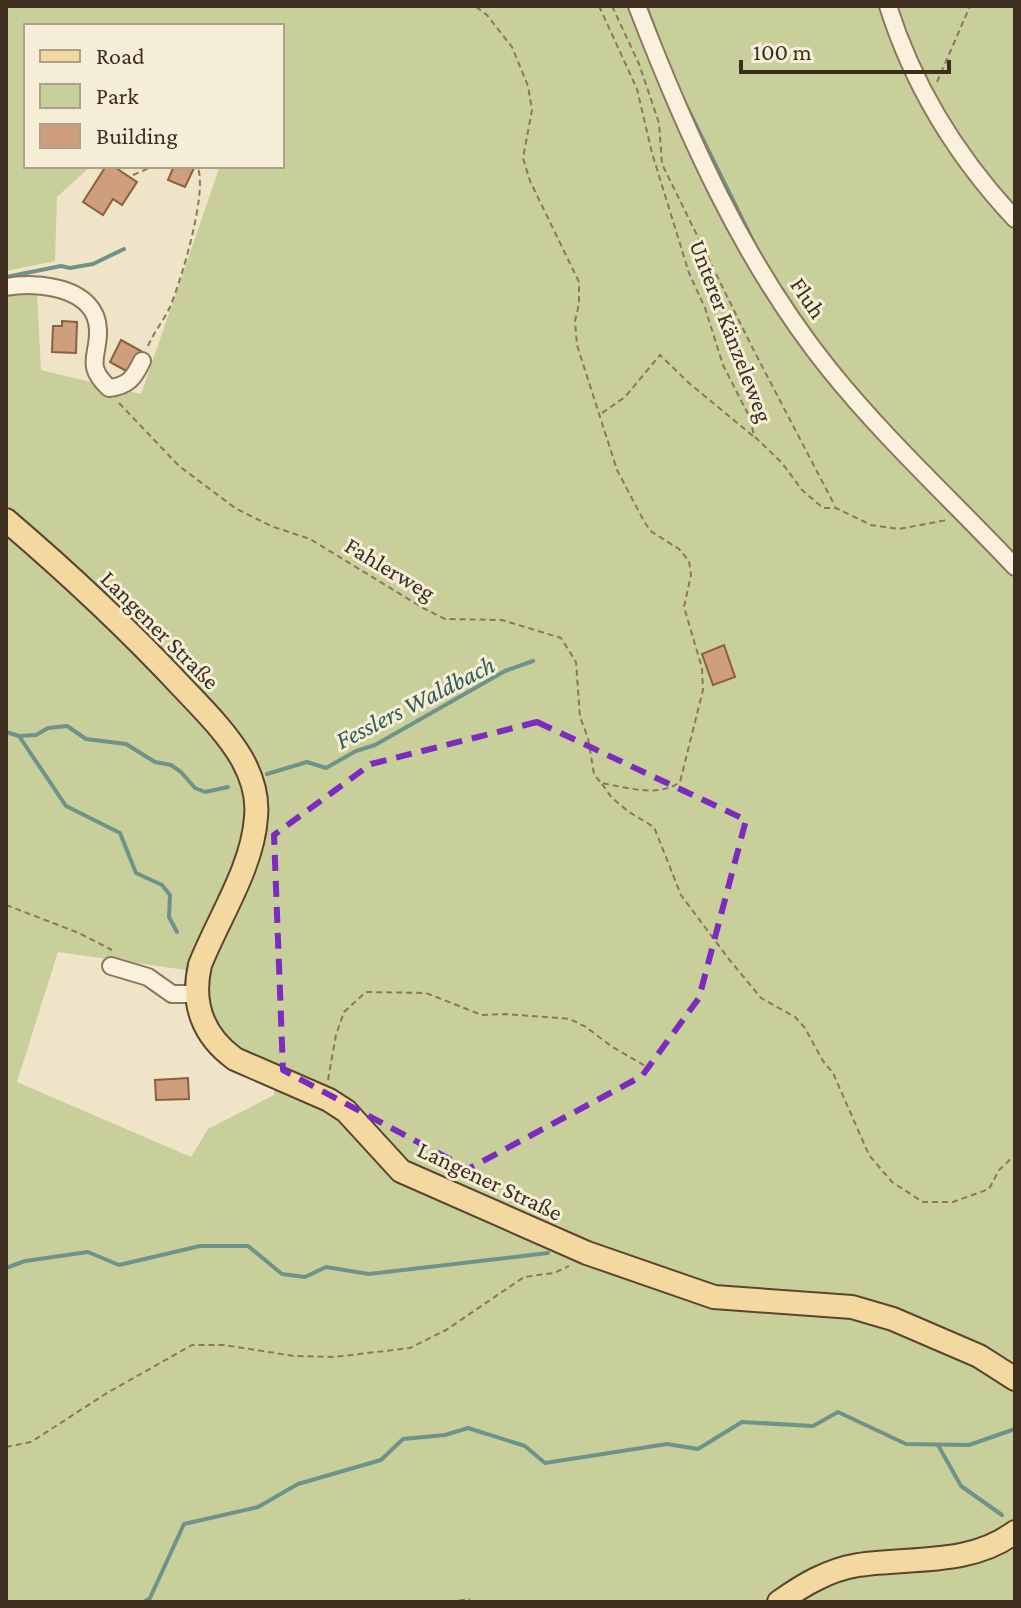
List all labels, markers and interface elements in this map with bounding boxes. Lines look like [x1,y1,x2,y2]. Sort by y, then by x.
legend [24,24,284,168]
scale bar [741,24,949,74]
text: 100 m [753,38,812,65]
text: Road [96,42,145,69]
text: Park [96,82,139,109]
text: Building [96,122,178,149]
street label: Unterer Känzeleweg [684,236,779,426]
street label: Fluh [785,272,832,324]
street label: Fahlerweg [340,531,441,606]
street label: Langener Straße [95,565,225,695]
water label: Fesslers Waldbach [331,650,500,755]
street label: Langener Straße [413,1135,567,1226]

